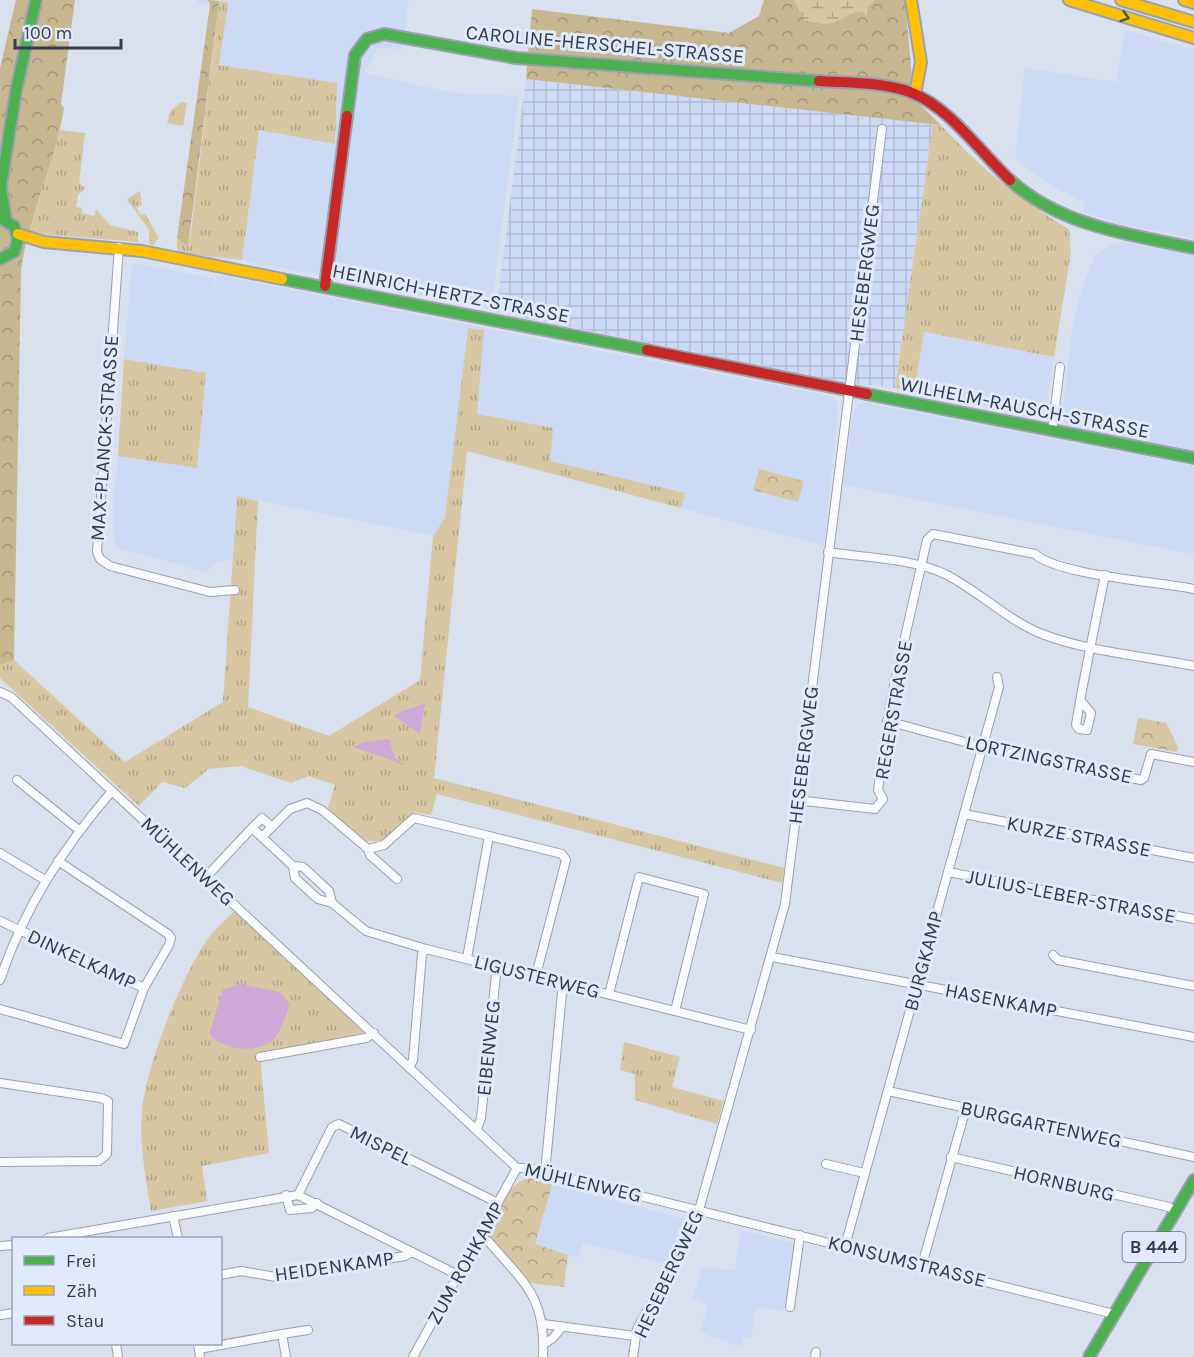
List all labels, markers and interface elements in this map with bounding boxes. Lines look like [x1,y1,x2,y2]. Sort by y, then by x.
one-way arrow [1119,10,1130,22]
scale bar [15,12,122,50]
street label: CAROLINE-HERSCHEL-STRASSE [465,21,745,68]
text: 100 m [24,22,72,44]
street label: HESEBERGWEG [845,203,884,343]
street label: HEINRICH-HERTZ-STRASSE [330,259,572,328]
street label: MAX-PLANCK-STRASSE [86,334,123,542]
street label: WILHELM-RAUSCH-STRASSE [898,372,1151,443]
street label: REGERSTRASSE [870,639,917,782]
street label: HESEBERGWEG [784,685,823,825]
street label: LORTZINGSTRASSE [963,731,1134,788]
street label: KURZE STRASSE [1005,811,1153,862]
street label: MÜHLENWEG [136,812,239,911]
street label: JULIUS-LEBER-STRASSE [964,865,1178,928]
street label: BURGKAMP [899,909,948,1014]
street label: DINKELKAMP [24,924,140,995]
street label: LIGUSTERWEG [472,950,602,1003]
street label: HASENKAMP [943,978,1059,1023]
street label: EIBENWEG [472,999,505,1097]
street label: BURGGARTENWEG [958,1096,1124,1153]
street label: MISPEL [346,1121,416,1171]
street label: MÜHLENWEG [522,1158,644,1207]
street label: HORNBURG [1011,1161,1117,1206]
street label: ZUM ROHKAMP [422,1198,509,1329]
street label: HESEBERGWEG [629,1206,708,1342]
street label: KONSUMSTRASSE [825,1231,988,1292]
road number: B 444 [1122,1232,1186,1262]
legend [12,1237,222,1345]
street label: HEIDENKAMP [273,1247,395,1286]
text: Frei [66,1250,97,1272]
text: Zäh [66,1280,97,1302]
text: Stau [66,1310,104,1332]

